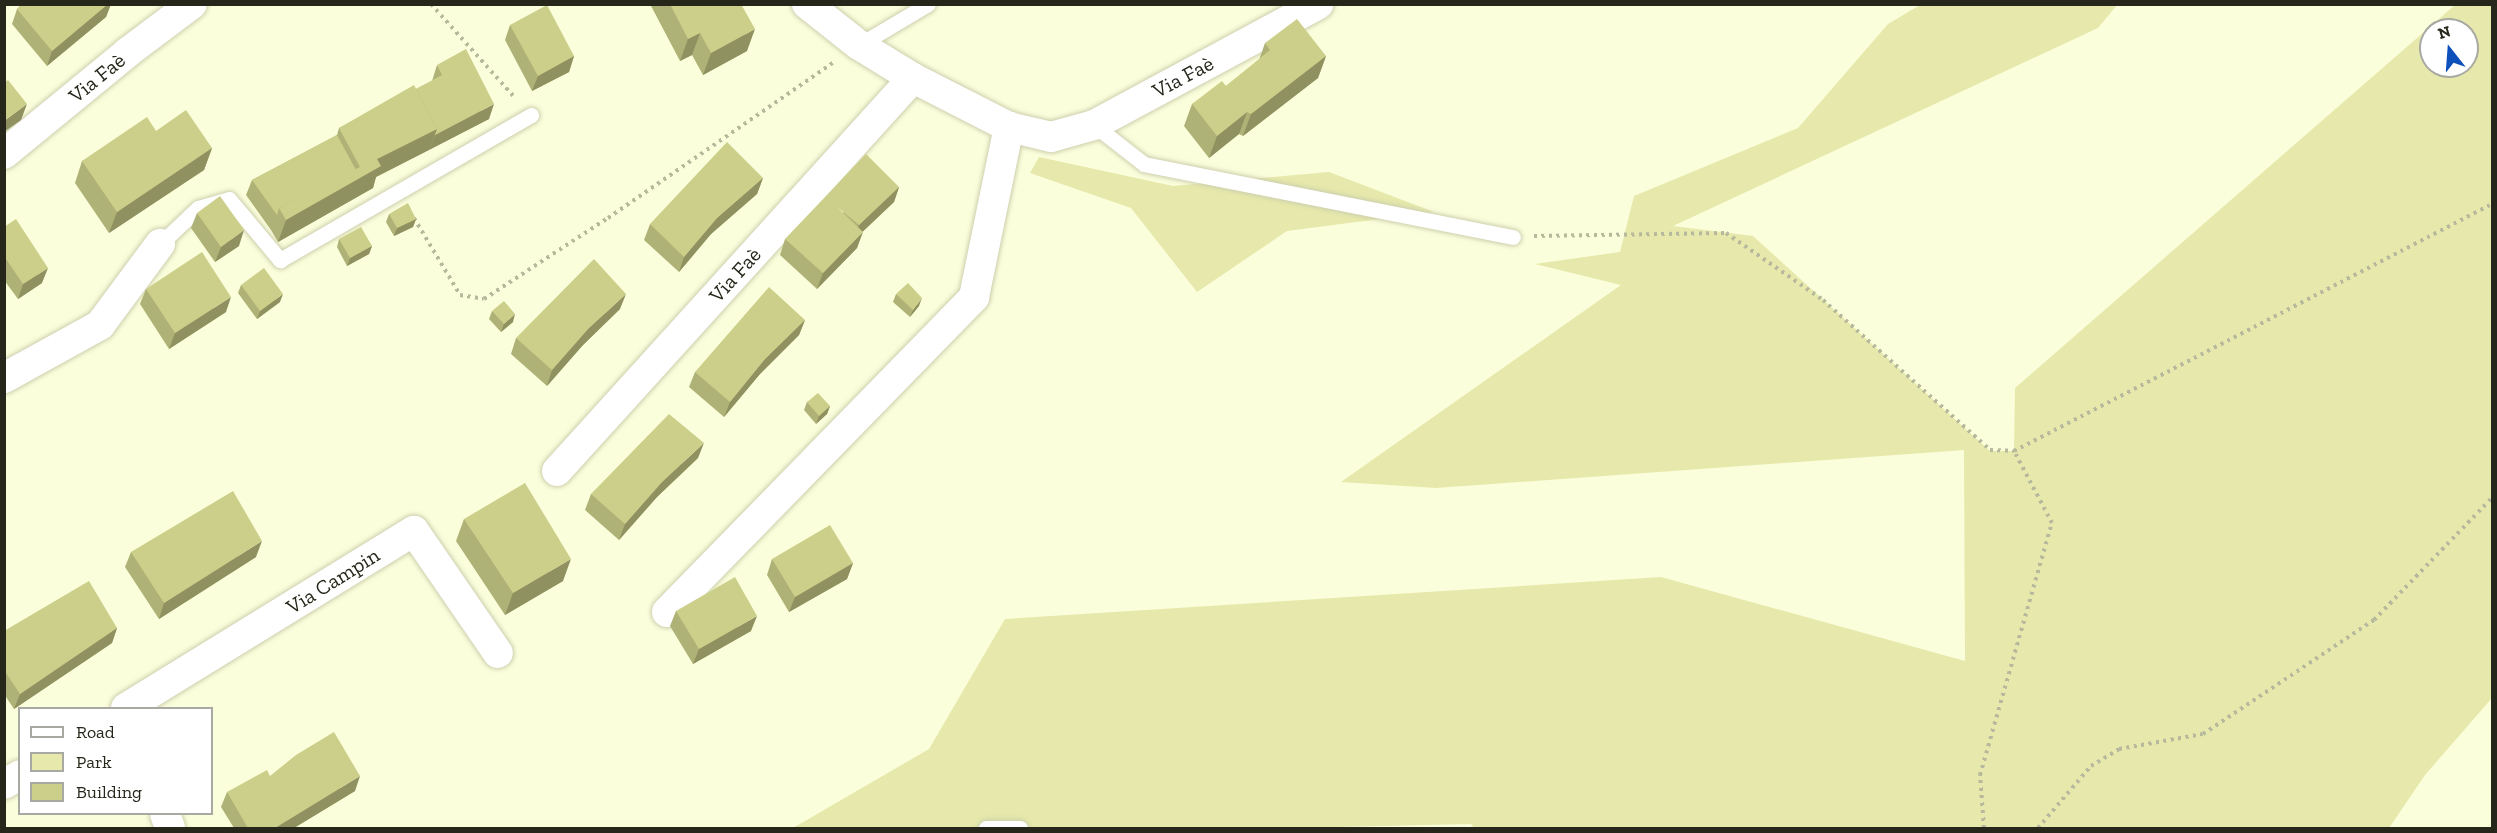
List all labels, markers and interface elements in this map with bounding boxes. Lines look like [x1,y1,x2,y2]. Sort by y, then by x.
north arrow [2419,18,2479,78]
text: N [2436,21,2453,43]
street label: Via Faè [64,48,130,108]
street label: Via Faè [1148,51,1218,103]
street label: Via Faè [704,242,766,308]
street label: Via Campin [282,542,384,620]
legend [18,707,213,815]
text: Road [76,721,115,743]
text: Park [76,751,112,773]
text: Building [76,781,142,803]

